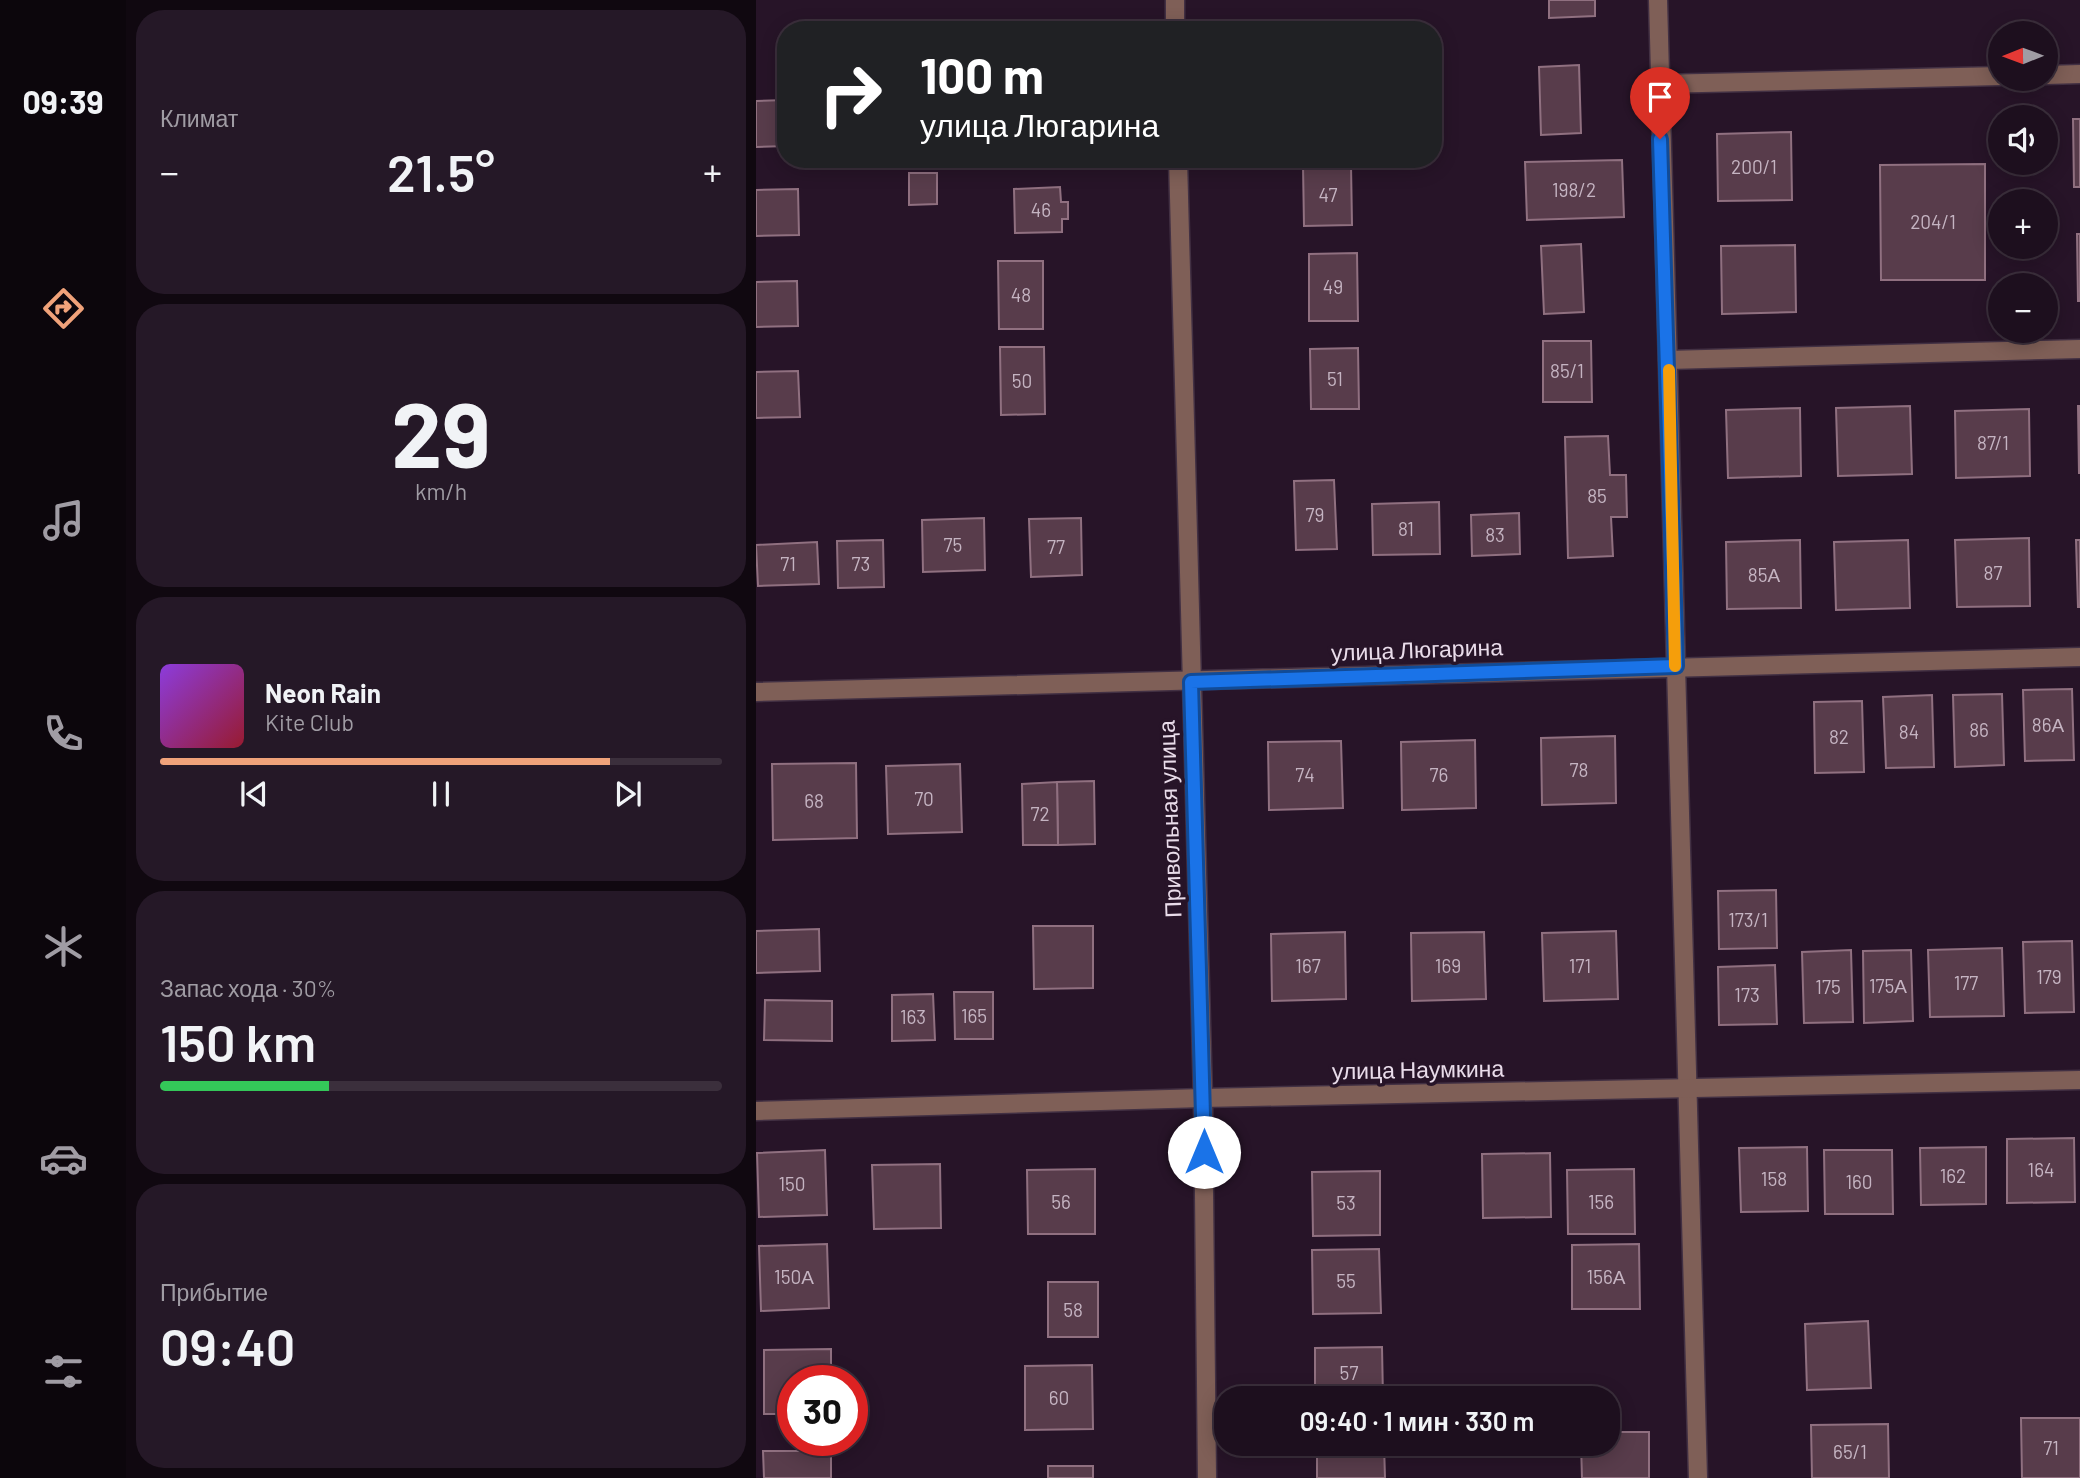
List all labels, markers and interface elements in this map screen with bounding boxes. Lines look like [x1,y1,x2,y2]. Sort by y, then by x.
north arrow [1988,21,2058,91]
map controls [1988,21,2058,343]
text: 100 m [920,45,1044,104]
icon: right [805,49,896,140]
pin [1630,67,1690,139]
icon: arrive [1641,78,1679,116]
text: 09:39 [22,82,104,120]
text: Климат [160,104,238,132]
text: улица Люгарина [920,105,1159,143]
button: sound [1988,105,2058,175]
text: 21.5° [387,140,495,202]
text: − [160,148,179,194]
text: + [703,148,722,194]
house number: 200/1 [1731,155,1777,178]
house number: 198/2 [1552,178,1596,201]
house number: 47 [1319,183,1337,206]
button: + [1988,189,2058,259]
house number: 46 [1031,198,1051,221]
house number: 204/1 [1910,210,1956,233]
button: − [1988,273,2058,343]
house number: 49 [1323,275,1343,298]
house number: 48 [1011,283,1031,306]
icon: directions [39,284,88,333]
house number: 85/1 [1550,359,1584,382]
house number: 51 [1327,367,1343,390]
house number: 50 [1012,369,1032,392]
text: 29 [391,377,491,486]
house number: 87/1 [1977,431,2009,454]
text: km/h [415,477,467,505]
house number: 85 [1587,484,1607,507]
icon: music [39,496,88,545]
house number: 79 [1306,503,1324,526]
house number: 81 [1398,517,1414,540]
house number: 83 [1485,523,1505,546]
house number: 75 [944,533,962,556]
house number: 77 [1047,535,1065,558]
house number: 71 [780,552,796,575]
house number: 73 [852,552,870,575]
house number: 87 [1984,561,2002,584]
house number: 85А [1748,563,1780,586]
street label: улица Люгарина [1331,632,1504,666]
text: Neon Rain [265,677,381,708]
text: Kite Club [265,708,354,736]
icon: phone [39,709,88,758]
house number: 86А [2032,713,2065,736]
house number: 86 [1969,718,1989,741]
street label: Привольная улица [1152,720,1186,918]
house number: 84 [1899,720,1919,743]
house number: 82 [1829,725,1849,748]
house number: 78 [1570,758,1588,781]
house number: 74 [1295,763,1315,786]
house number: 76 [1430,763,1448,786]
icon: previous [235,775,273,813]
icon: pause [422,775,460,813]
icon: next [609,775,647,813]
house number: 70 [914,787,934,810]
house number: 68 [804,789,824,812]
house number: 72 [1030,802,1050,825]
house number: 173/1 [1728,908,1768,931]
icon: climate [39,922,88,971]
house number: 167 [1295,954,1321,977]
house number: 169 [1435,954,1461,977]
house number: 171 [1569,954,1591,977]
house number: 179 [2036,965,2062,988]
house number: 177 [1954,971,1978,994]
text: Запас хода · 30% [160,974,336,1002]
house number: 175А [1869,974,1907,997]
house number: 175 [1815,975,1841,998]
house number: 173 [1734,983,1760,1006]
house number: 165 [961,1004,987,1027]
house number: 163 [900,1005,926,1028]
text: 150 km [160,1010,316,1072]
street label: улица Наумкина [1332,1053,1505,1085]
position arrow [1167,1115,1241,1189]
icon: car [39,1134,88,1183]
house number: 164 [2028,1158,2054,1181]
house number: 162 [1940,1164,1966,1187]
house number: 158 [1761,1167,1787,1190]
house number: 160 [1845,1170,1873,1193]
house number: 150 [778,1172,806,1195]
house number: 56 [1051,1190,1071,1213]
house number: 156 [1588,1190,1614,1213]
house number: 53 [1336,1191,1356,1214]
house number: 150А [774,1265,814,1288]
house number: 156А [1587,1265,1626,1288]
house number: 55 [1336,1269,1356,1292]
text: Прибытие [160,1278,268,1306]
house number: 58 [1063,1298,1083,1321]
text: 09:40 [160,1314,295,1376]
icon: filters [39,1347,88,1396]
house number: 57 [1340,1361,1358,1384]
speed limit sign: 30 [777,1365,868,1456]
house number: 60 [1049,1386,1069,1409]
text: 09:40 · 1 мин · 330 m [1300,1405,1534,1436]
house number: 71 [2043,1436,2059,1459]
house number: 65/1 [1833,1440,1867,1463]

